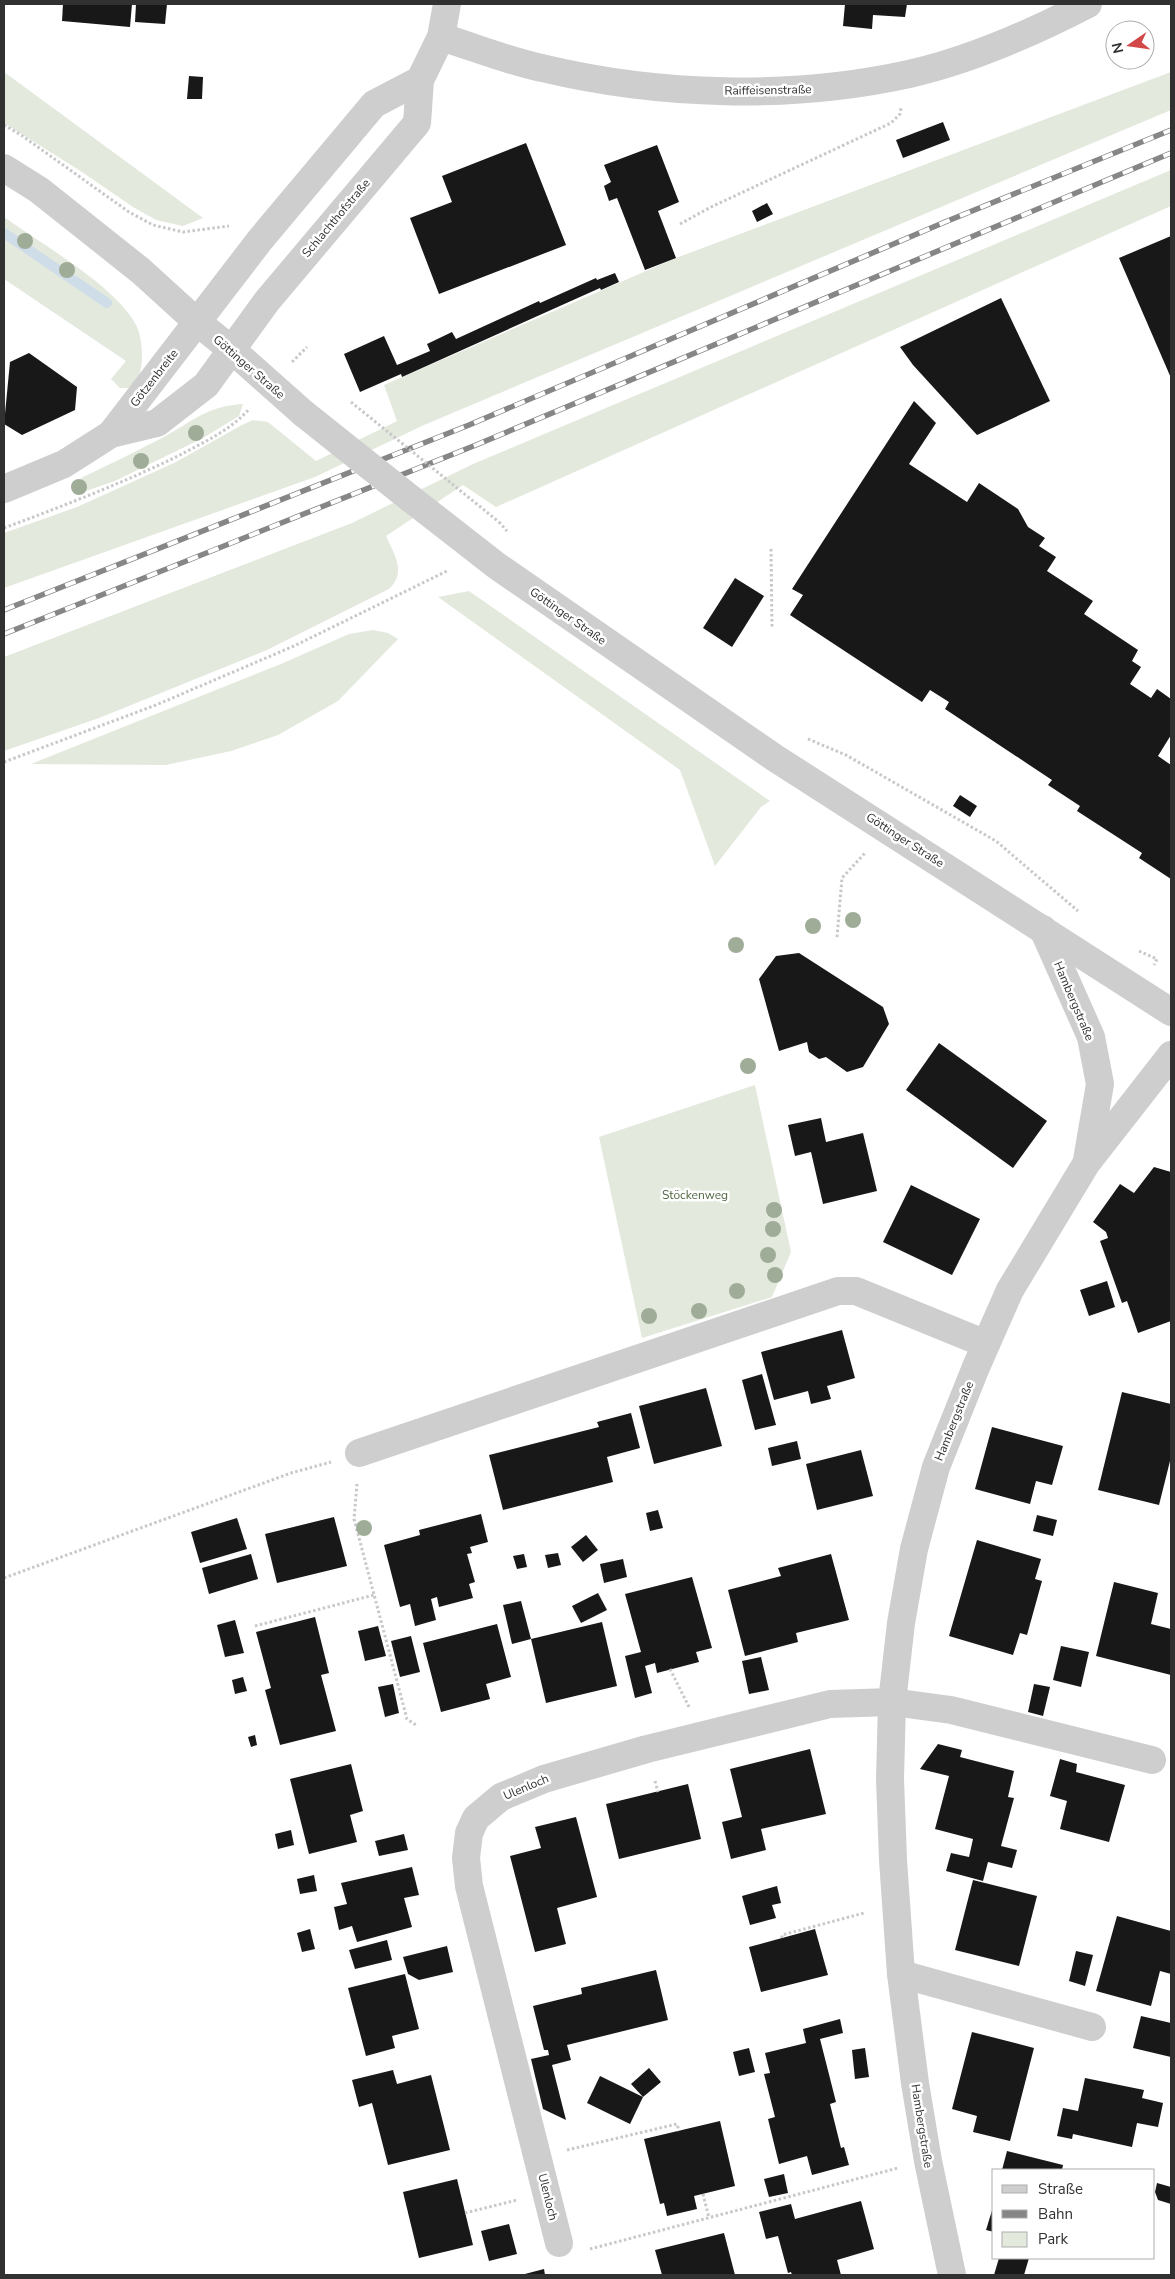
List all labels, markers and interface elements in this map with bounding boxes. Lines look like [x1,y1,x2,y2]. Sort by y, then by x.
north arrow [1105,20,1155,70]
text: N [1107,41,1128,55]
street label: Raiffeisenstraße [724,81,812,99]
street label: Schlachthofstraße [298,175,374,261]
street label: Göttinger Straße [210,331,288,403]
street label: Götzenbreite [126,346,182,410]
street label: Göttinger Straße [527,584,609,648]
street label: Göttinger Straße [863,809,947,871]
street label: Hambergstraße [1050,959,1098,1043]
park label: Stöckenweg [662,1187,728,1203]
street label: Hambergstraße [931,1379,977,1463]
street label: Ulenloch [501,1770,551,1804]
street label: Hambergstraße [907,2083,937,2169]
legend [992,2169,1155,2259]
street label: Ulenloch [534,2172,562,2222]
text: Straße [1038,2179,1083,2199]
text: Bahn [1038,2204,1073,2224]
text: Park [1038,2229,1068,2249]

